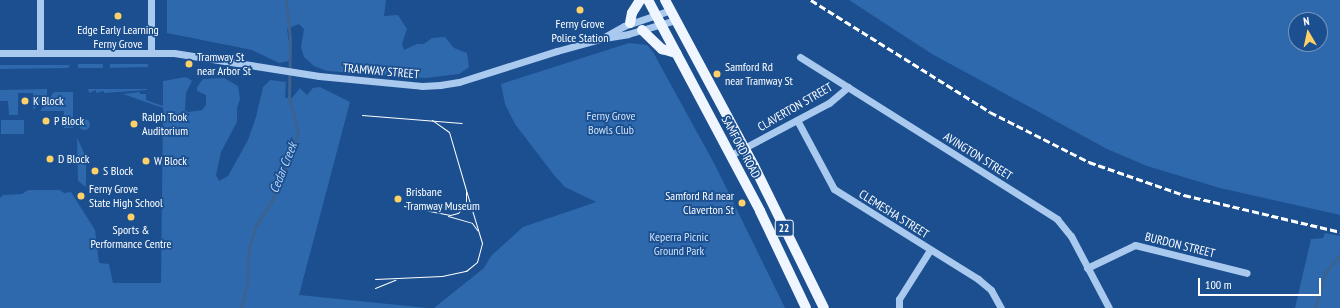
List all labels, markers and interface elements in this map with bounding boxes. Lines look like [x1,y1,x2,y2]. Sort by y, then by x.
marker: Ferny Grove Police Station [575,5,585,15]
marker: Edge Early Learning Ferny Grove [113,11,123,21]
north arrow [1288,12,1328,52]
text: N [1302,14,1310,29]
place label: Ferny Grove Police Station [552,17,608,45]
place label: Edge Early Learning Ferny Grove [77,23,159,51]
place label: Tramway St near Arbor St [197,50,251,78]
marker: Tramway St near Arbor St [184,59,194,69]
street label: TRAMWAY STREET [342,60,420,82]
place label: Samford Rd near Tramway St [725,60,793,88]
marker: Samford Rd near Tramway St [712,69,722,79]
street label: CLAVERTON STREET [755,80,835,134]
place label: K Block [33,94,64,108]
marker: K Block [20,96,30,106]
park label: Ferny Grove Bowls Club [586,109,636,137]
place label: Ralph Took Auditorium [142,110,188,138]
street label: SAMFORD ROAD [719,113,763,181]
place label: P Block [54,114,85,128]
marker: P Block [41,116,51,126]
marker: Ralph Took Auditorium [129,119,139,129]
street label: AVINGTON STREET [941,129,1015,183]
water label: Cedar Creek [267,140,301,196]
place label: D Block [58,152,89,166]
marker: D Block [45,154,55,164]
place label: W Block [154,154,187,168]
marker: W Block [141,156,151,166]
place label: S Block [103,164,133,178]
marker: S Block [90,166,100,176]
place label: Ferny Grove State High School [89,182,163,210]
place label: Brisbane Tramway Museum [406,185,480,213]
street label: CLEMESHA STREET [856,187,932,241]
place label: Samford Rd near Claverton St [665,189,734,217]
marker: Ferny Grove State High School [76,191,86,201]
marker: Brisbane Tramway Museum [393,194,403,204]
marker: Samford Rd near Claverton St [737,198,747,208]
marker: Sports & Performance Centre [126,212,136,222]
road number: 22 [774,219,794,237]
place label: Sports & Performance Centre [90,223,172,251]
street label: BURDON STREET [1144,229,1216,261]
park label: Keperra Picnic Ground Park [650,230,708,258]
scale bar [1200,270,1323,296]
text: 100 m [1205,277,1232,292]

